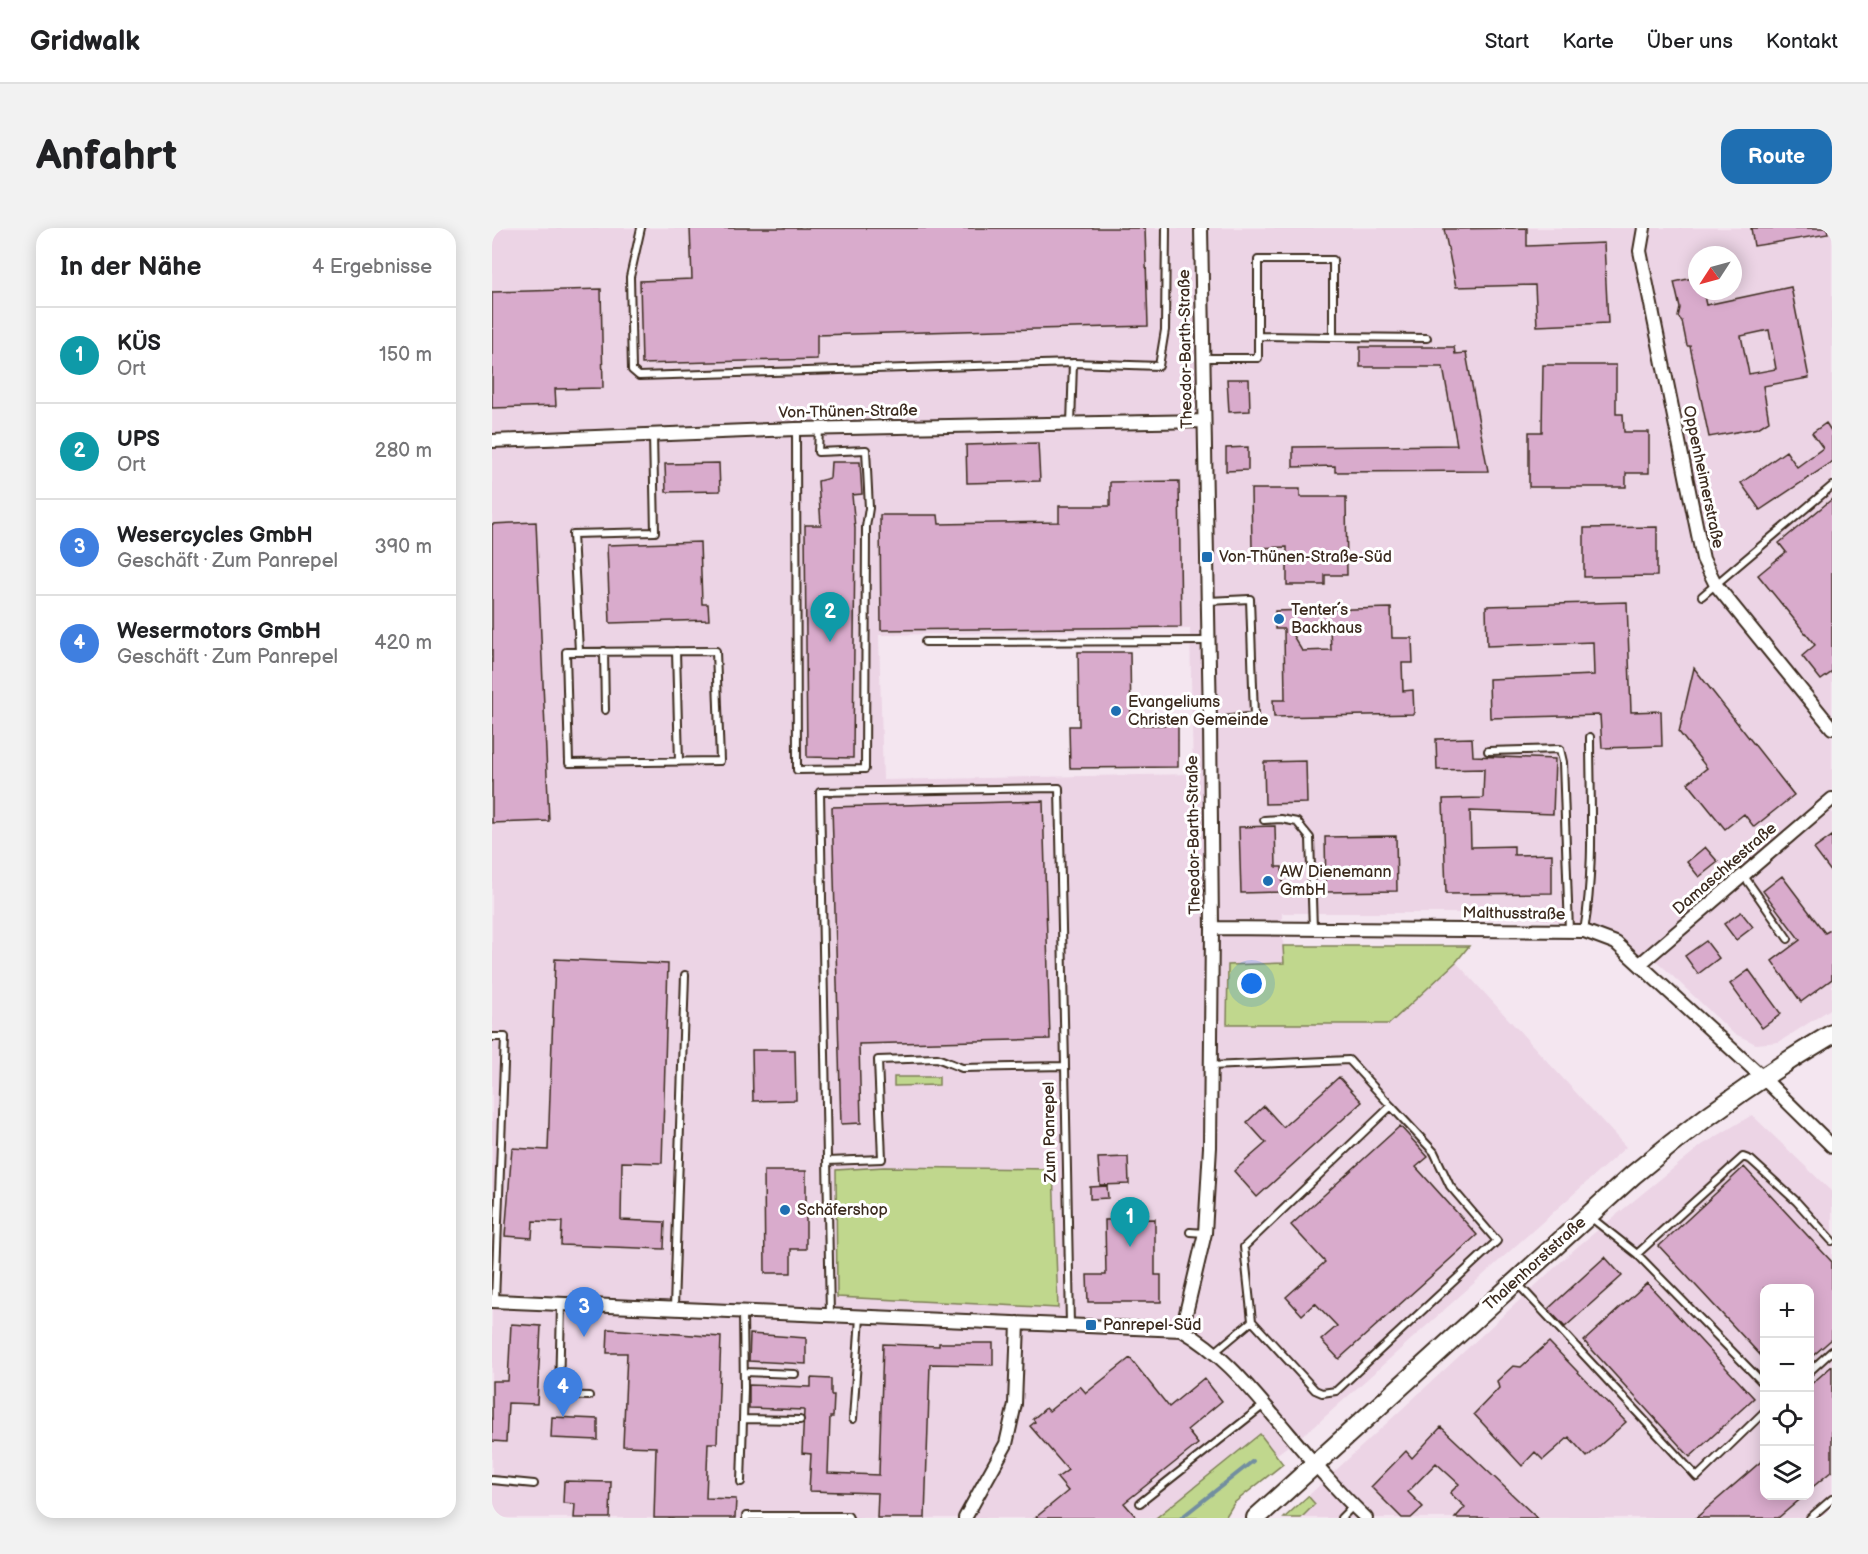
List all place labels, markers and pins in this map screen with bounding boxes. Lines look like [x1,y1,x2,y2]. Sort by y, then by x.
place label: Von-Thünen-Straße-Süd [1219,548,1392,567]
marker: Von-Thünen-Straße-Süd [1200,550,1214,564]
pin: 2 [810,592,850,642]
place label: Tenter´s Backhaus [1291,601,1362,638]
marker: Tenter´s Backhaus [1272,612,1286,626]
place label: Evangeliums Christen Gemeinde [1128,693,1269,730]
marker: Evangeliums Christen Gemeinde [1109,704,1123,718]
place label: AW Dienemann GmbH [1280,863,1391,900]
marker: AW Dienemann GmbH [1261,874,1275,888]
pin: 1 [1110,1198,1150,1247]
place label: Schäfershop [797,1201,888,1220]
marker: Schäfershop [778,1203,792,1217]
pin: 3 [564,1288,604,1337]
place label: Panrepel-Süd [1103,1316,1202,1335]
marker: Panrepel-Süd [1084,1318,1098,1332]
pin: 4 [544,1368,582,1417]

